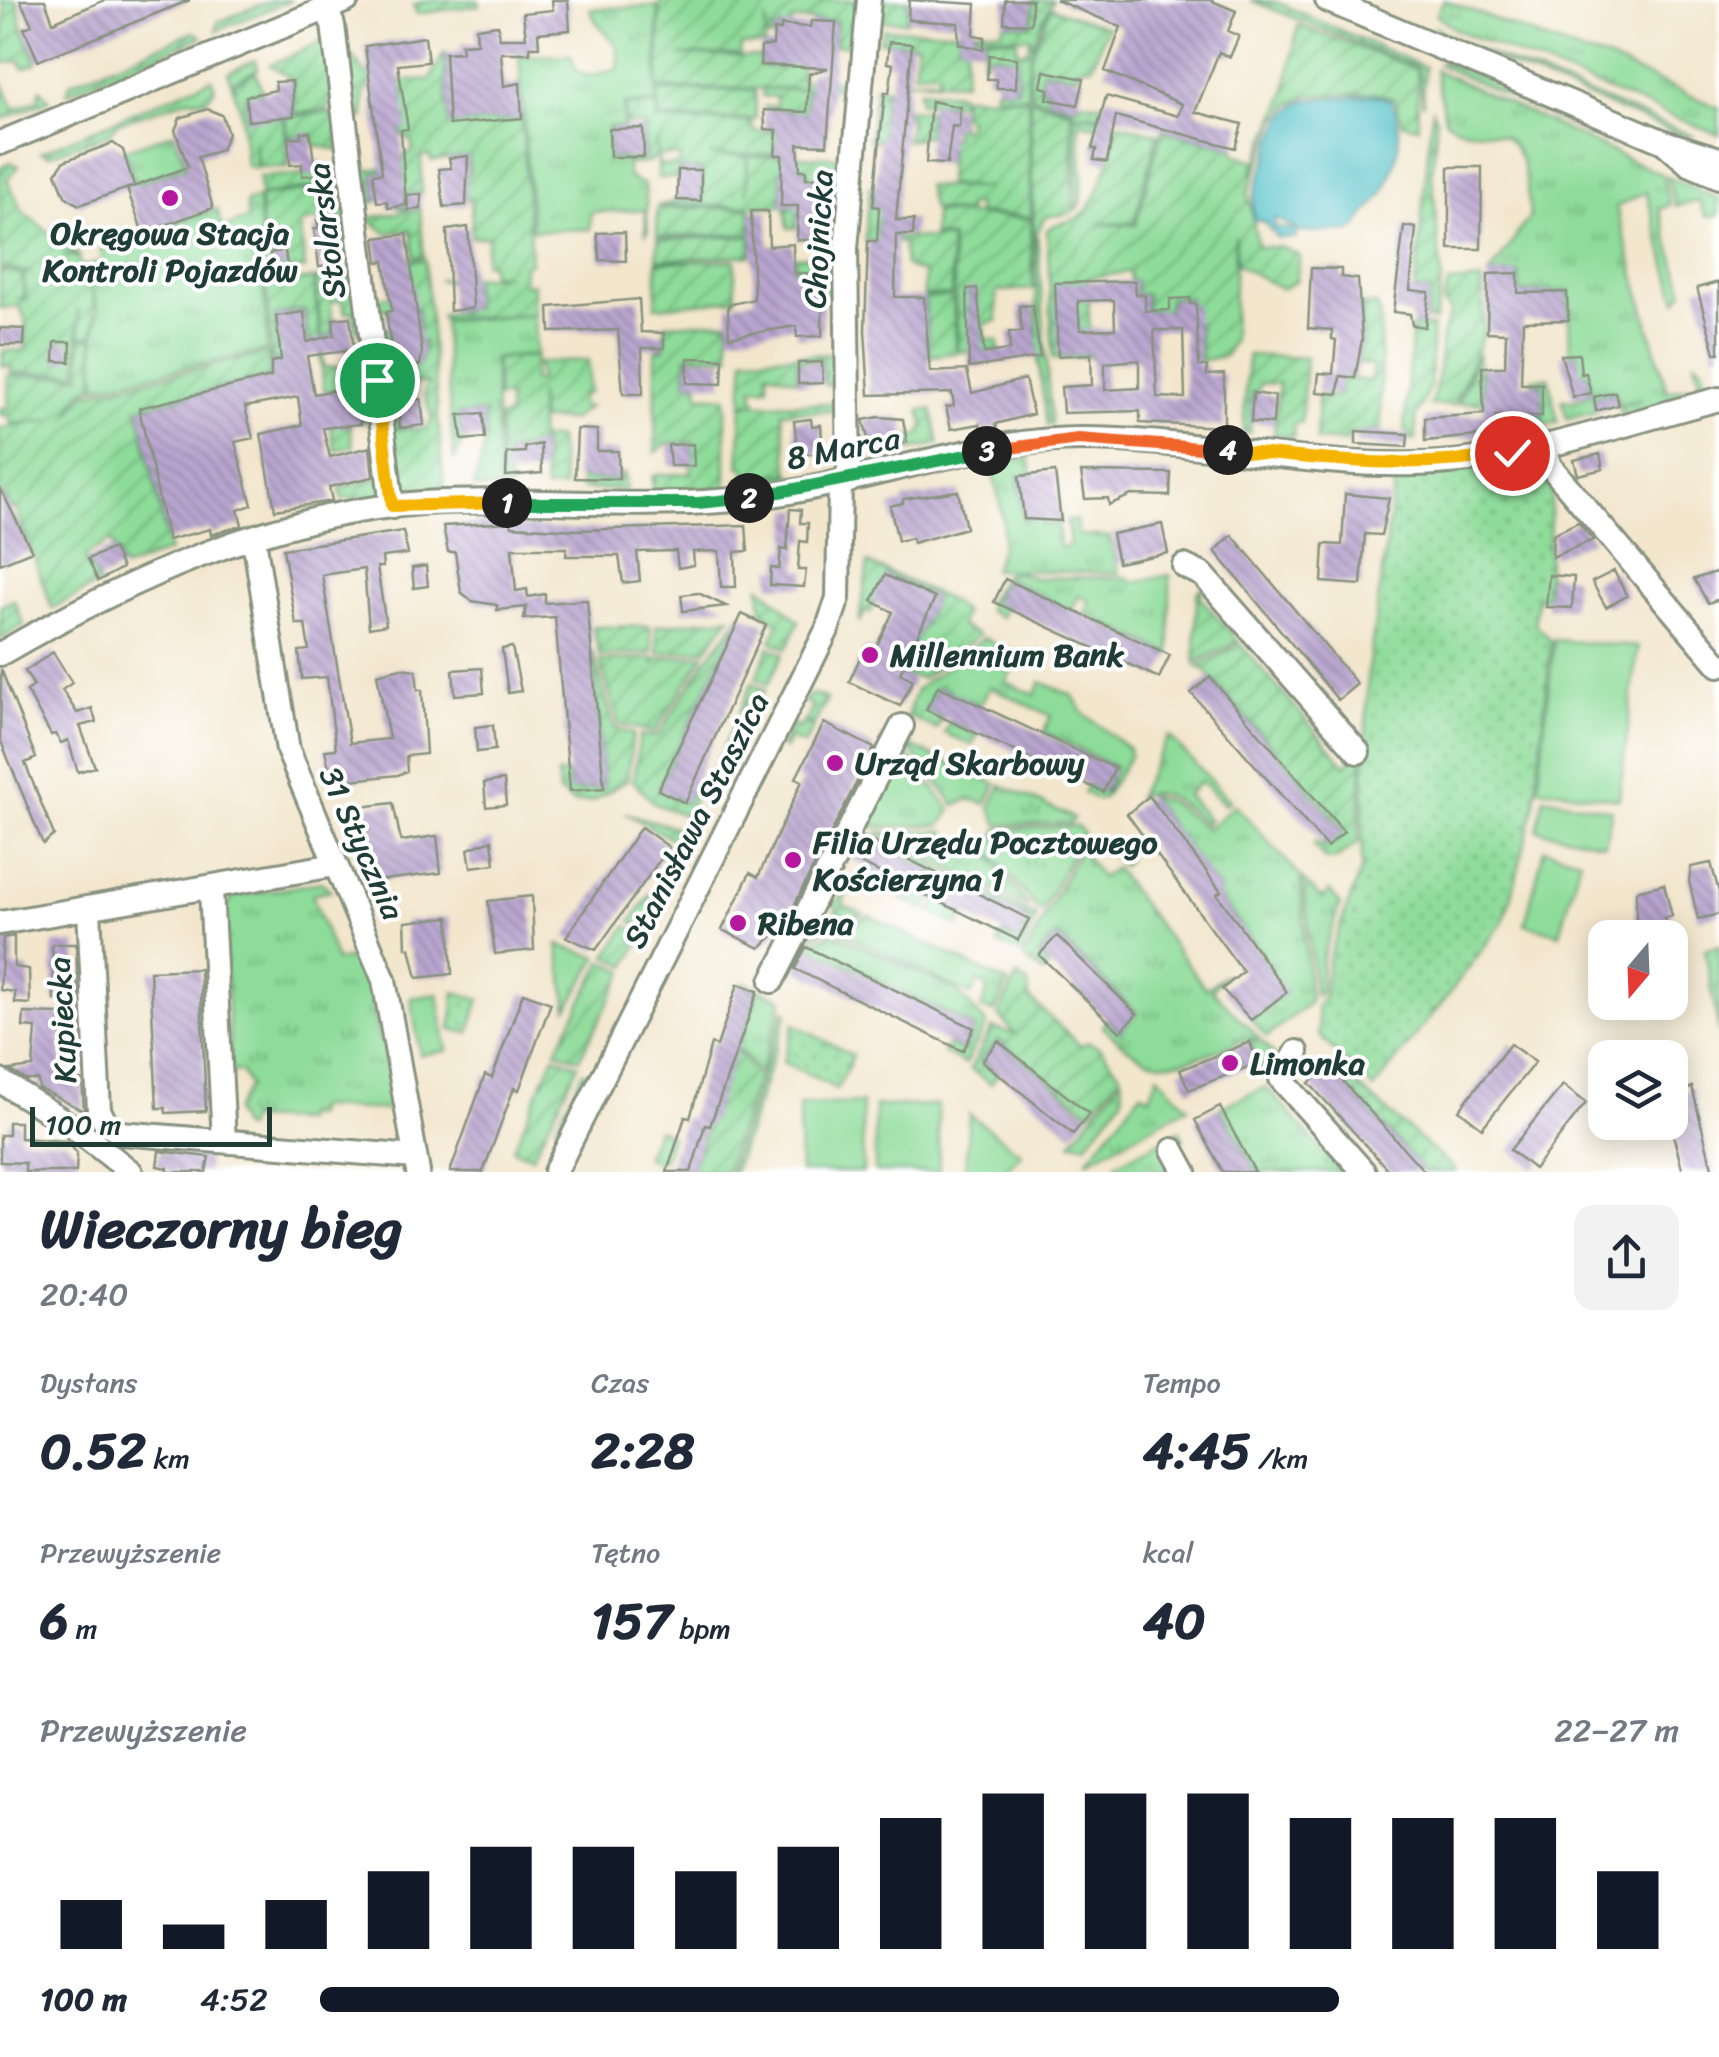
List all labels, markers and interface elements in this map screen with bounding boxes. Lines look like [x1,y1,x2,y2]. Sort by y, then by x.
street label: Stolarska [290,160,363,302]
street label: Chojnicka [786,168,851,310]
marker: Okręgowa Stacja Kontroli Pojazdów [159,187,181,209]
place label: Okręgowa Stacja Kontroli Pojazdów [41,205,298,299]
pin [335,338,420,423]
icon: arrive [350,353,405,408]
street label: 8 Marca [781,409,906,487]
pin [1470,411,1555,496]
pin: 4 [1203,425,1253,475]
text: 4 [1219,425,1237,474]
pin: 3 [962,426,1012,476]
text: 3 [979,426,995,475]
icon: check [1485,426,1540,481]
pin: 2 [724,473,774,523]
text: 2 [741,473,757,522]
pin: 1 [482,478,532,528]
text: 1 [501,478,513,527]
place label: Millennium Bank [889,627,1125,684]
marker: Millennium Bank [859,644,881,666]
street label: Stanisława Staszica [607,682,786,959]
place label: Urząd Skarbowy [855,735,1085,792]
marker: Urząd Skarbowy [824,752,846,774]
street label: 31 Stycznia [302,757,421,930]
place label: Filia Urzędu Pocztowego Kościerzyna 1 [812,814,1158,908]
marker: Filia Urzędu Pocztowego Kościerzyna 1 [782,849,804,871]
place label: Ribena [757,895,855,952]
marker: Ribena [727,912,749,934]
north arrow [1588,920,1688,1020]
map controls [1588,920,1688,1140]
street label: Kupiecka [31,955,94,1085]
place label: Limonka [1250,1035,1366,1092]
button: layers [1588,1040,1688,1140]
marker: Limonka [1219,1052,1241,1074]
text: 100 m [45,1100,121,1149]
scale bar [30,1102,272,1146]
text: Wieczorny bieg [40,1180,402,1277]
button: share [1574,1205,1679,1310]
text: 20:40 [40,1266,129,1323]
text: Dystans [40,1358,137,1407]
text: Czas [591,1358,649,1407]
text: Tempo [1143,1358,1221,1407]
text: 0.52 [40,1407,146,1496]
text: 2:28 [591,1407,694,1496]
text: 4:45 [1143,1407,1251,1496]
text: km [146,1434,190,1483]
text: /km [1251,1434,1308,1483]
text: Przewyższenie [40,1528,221,1577]
text: Tętno [591,1528,660,1577]
text: kcal [1143,1528,1194,1577]
text: 6 [40,1577,68,1666]
text: 157 [591,1577,672,1666]
text: 40 [1143,1577,1206,1666]
text: m [68,1604,97,1653]
text: bpm [672,1604,731,1653]
text: Przewyższenie [40,1702,247,1759]
text: 22–27 m [1554,1702,1679,1759]
text: 100 m [40,1971,127,2028]
text: 4:52 [200,1971,268,2028]

